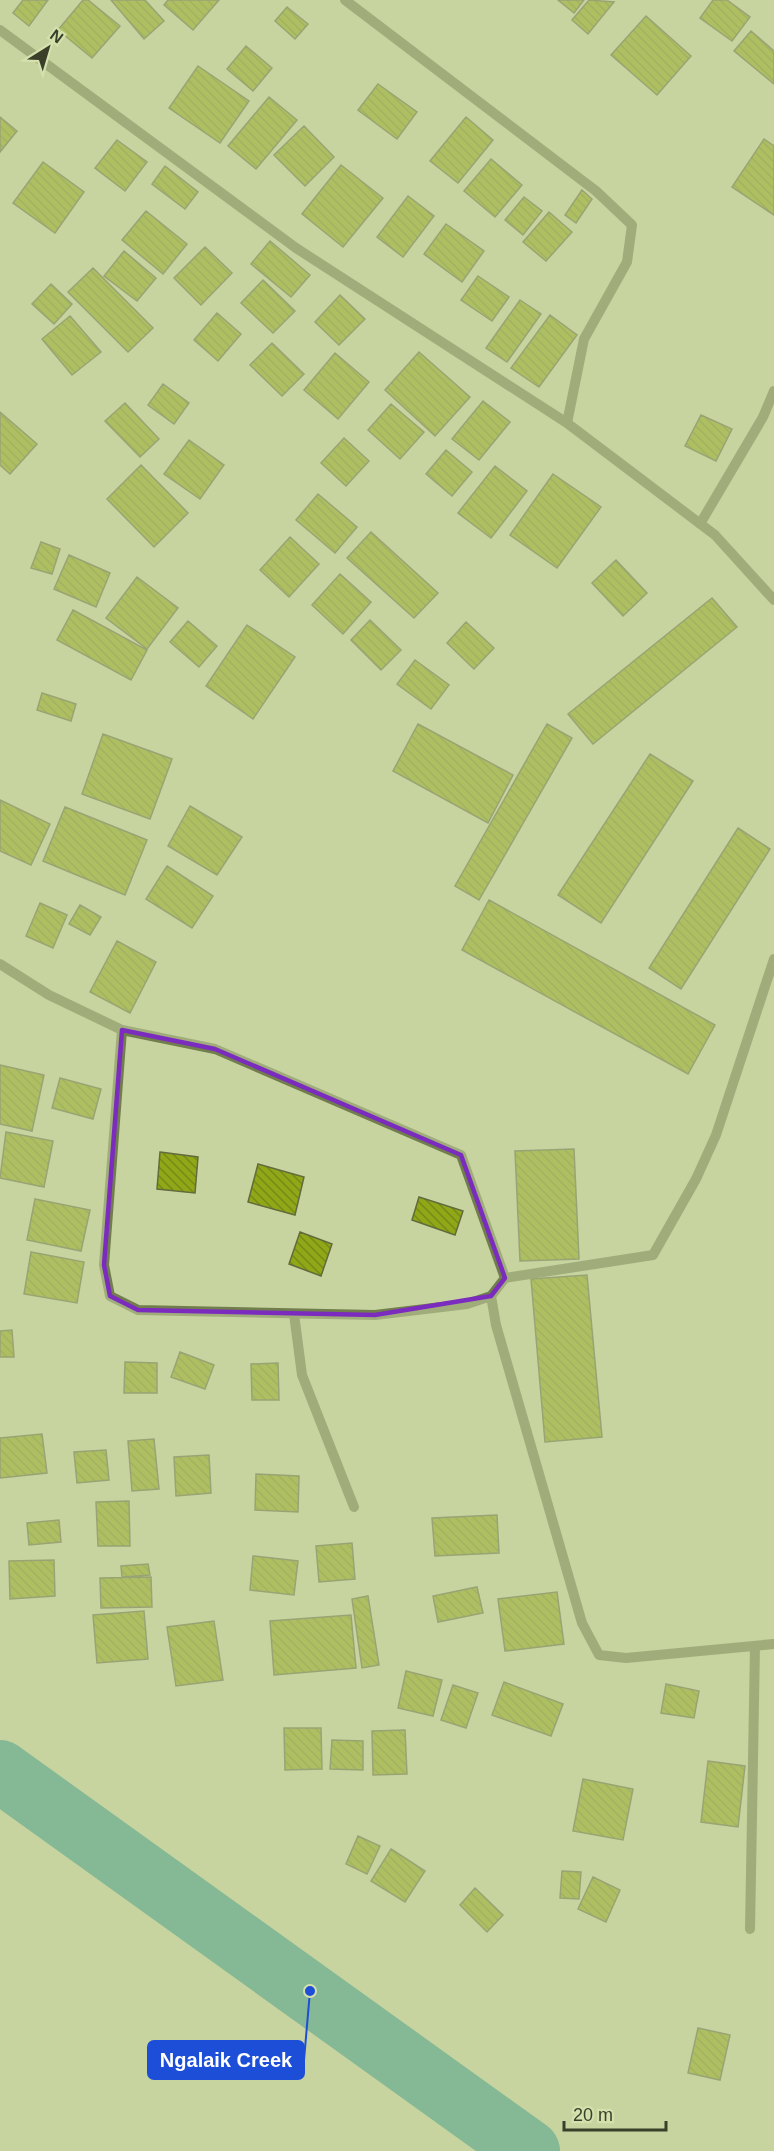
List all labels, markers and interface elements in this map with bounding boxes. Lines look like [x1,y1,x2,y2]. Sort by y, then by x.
north arrow [18,18,78,78]
text: N [47,26,66,47]
callout: Ngalaik Creek [148,2041,304,2079]
text: Ngalaik Creek [160,2049,293,2071]
scale bar [564,2094,666,2132]
text: 20 m [573,2105,613,2125]

